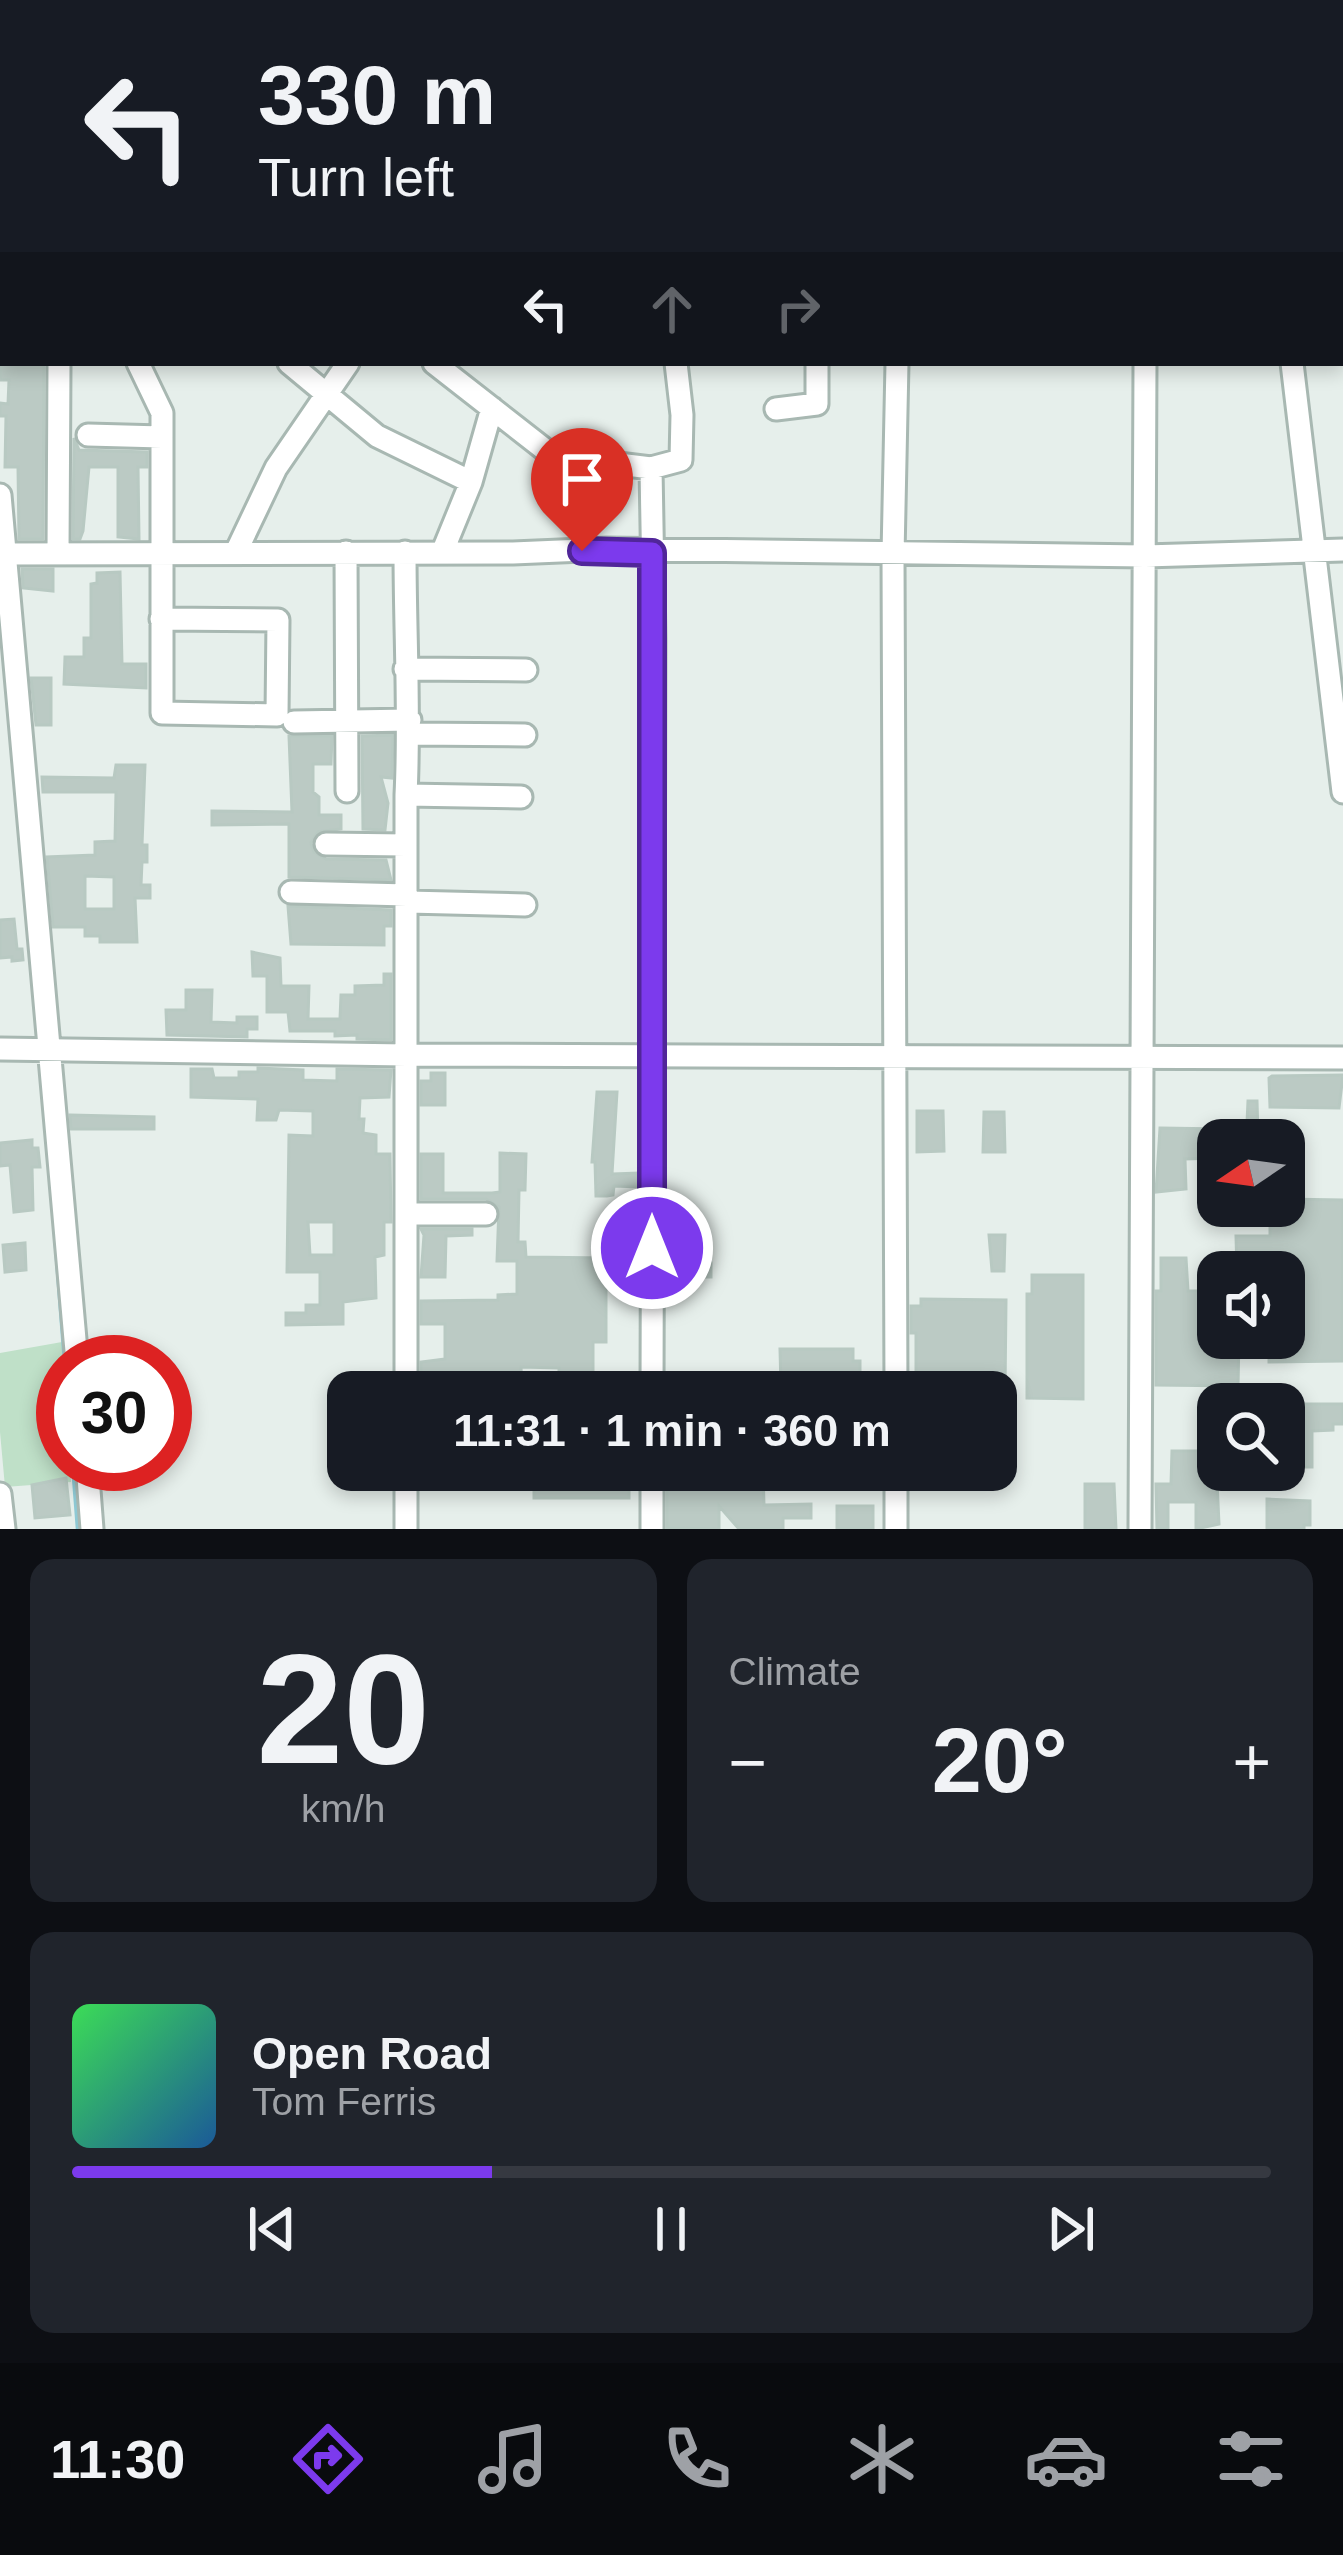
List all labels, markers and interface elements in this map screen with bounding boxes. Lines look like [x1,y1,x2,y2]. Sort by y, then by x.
icon: left [60,48,216,204]
text: 330 m [258,48,496,142]
text: Turn left [258,147,454,207]
icon: left [513,276,579,342]
icon: ahead [639,276,705,342]
icon: right [765,276,831,342]
pin [531,428,633,551]
icon: arrive [549,446,615,512]
north arrow [1197,1119,1305,1227]
map controls [1197,1119,1305,1491]
position arrow [589,1185,715,1311]
button: sound [1197,1251,1305,1359]
speed limit sign: 30 [36,1335,192,1491]
button: search [1197,1383,1305,1491]
text: 11:31 · 1 min · 360 m [453,1405,891,1456]
text: 20 [256,1622,430,1796]
text: Climate [729,1650,861,1693]
text: 20° [932,1711,1068,1811]
text: − [729,1725,767,1799]
text: + [1232,1725,1271,1799]
text: km/h [301,1787,386,1830]
text: Open Road [252,2028,492,2079]
text: Tom Ferris [252,2080,436,2123]
icon: previous [239,2196,305,2262]
icon: pause [638,2196,704,2262]
icon: next [1038,2196,1104,2262]
icon: directions [286,2417,370,2501]
icon: music [471,2417,555,2501]
icon: phone [655,2417,739,2501]
icon: climate [840,2417,924,2501]
icon: car [1024,2417,1108,2501]
icon: filters [1209,2417,1293,2501]
text: 11:30 [50,2429,185,2489]

